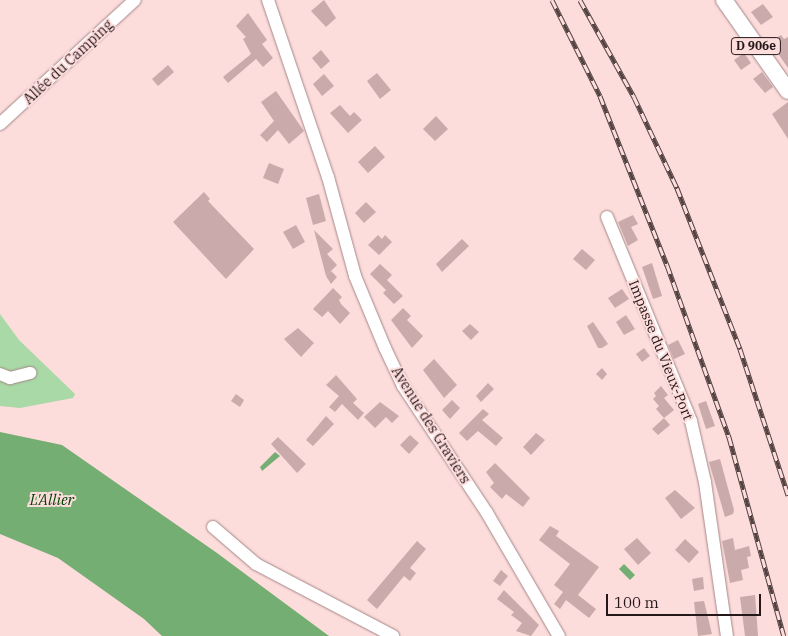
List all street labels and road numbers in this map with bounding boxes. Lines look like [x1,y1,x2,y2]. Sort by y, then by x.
street label: Allée du Camping [20,16,116,108]
road number: D 906e [730,36,782,56]
street label: Impasse du Vieux-Port [625,278,697,422]
street label: Avenue des Graviers [388,363,474,487]

